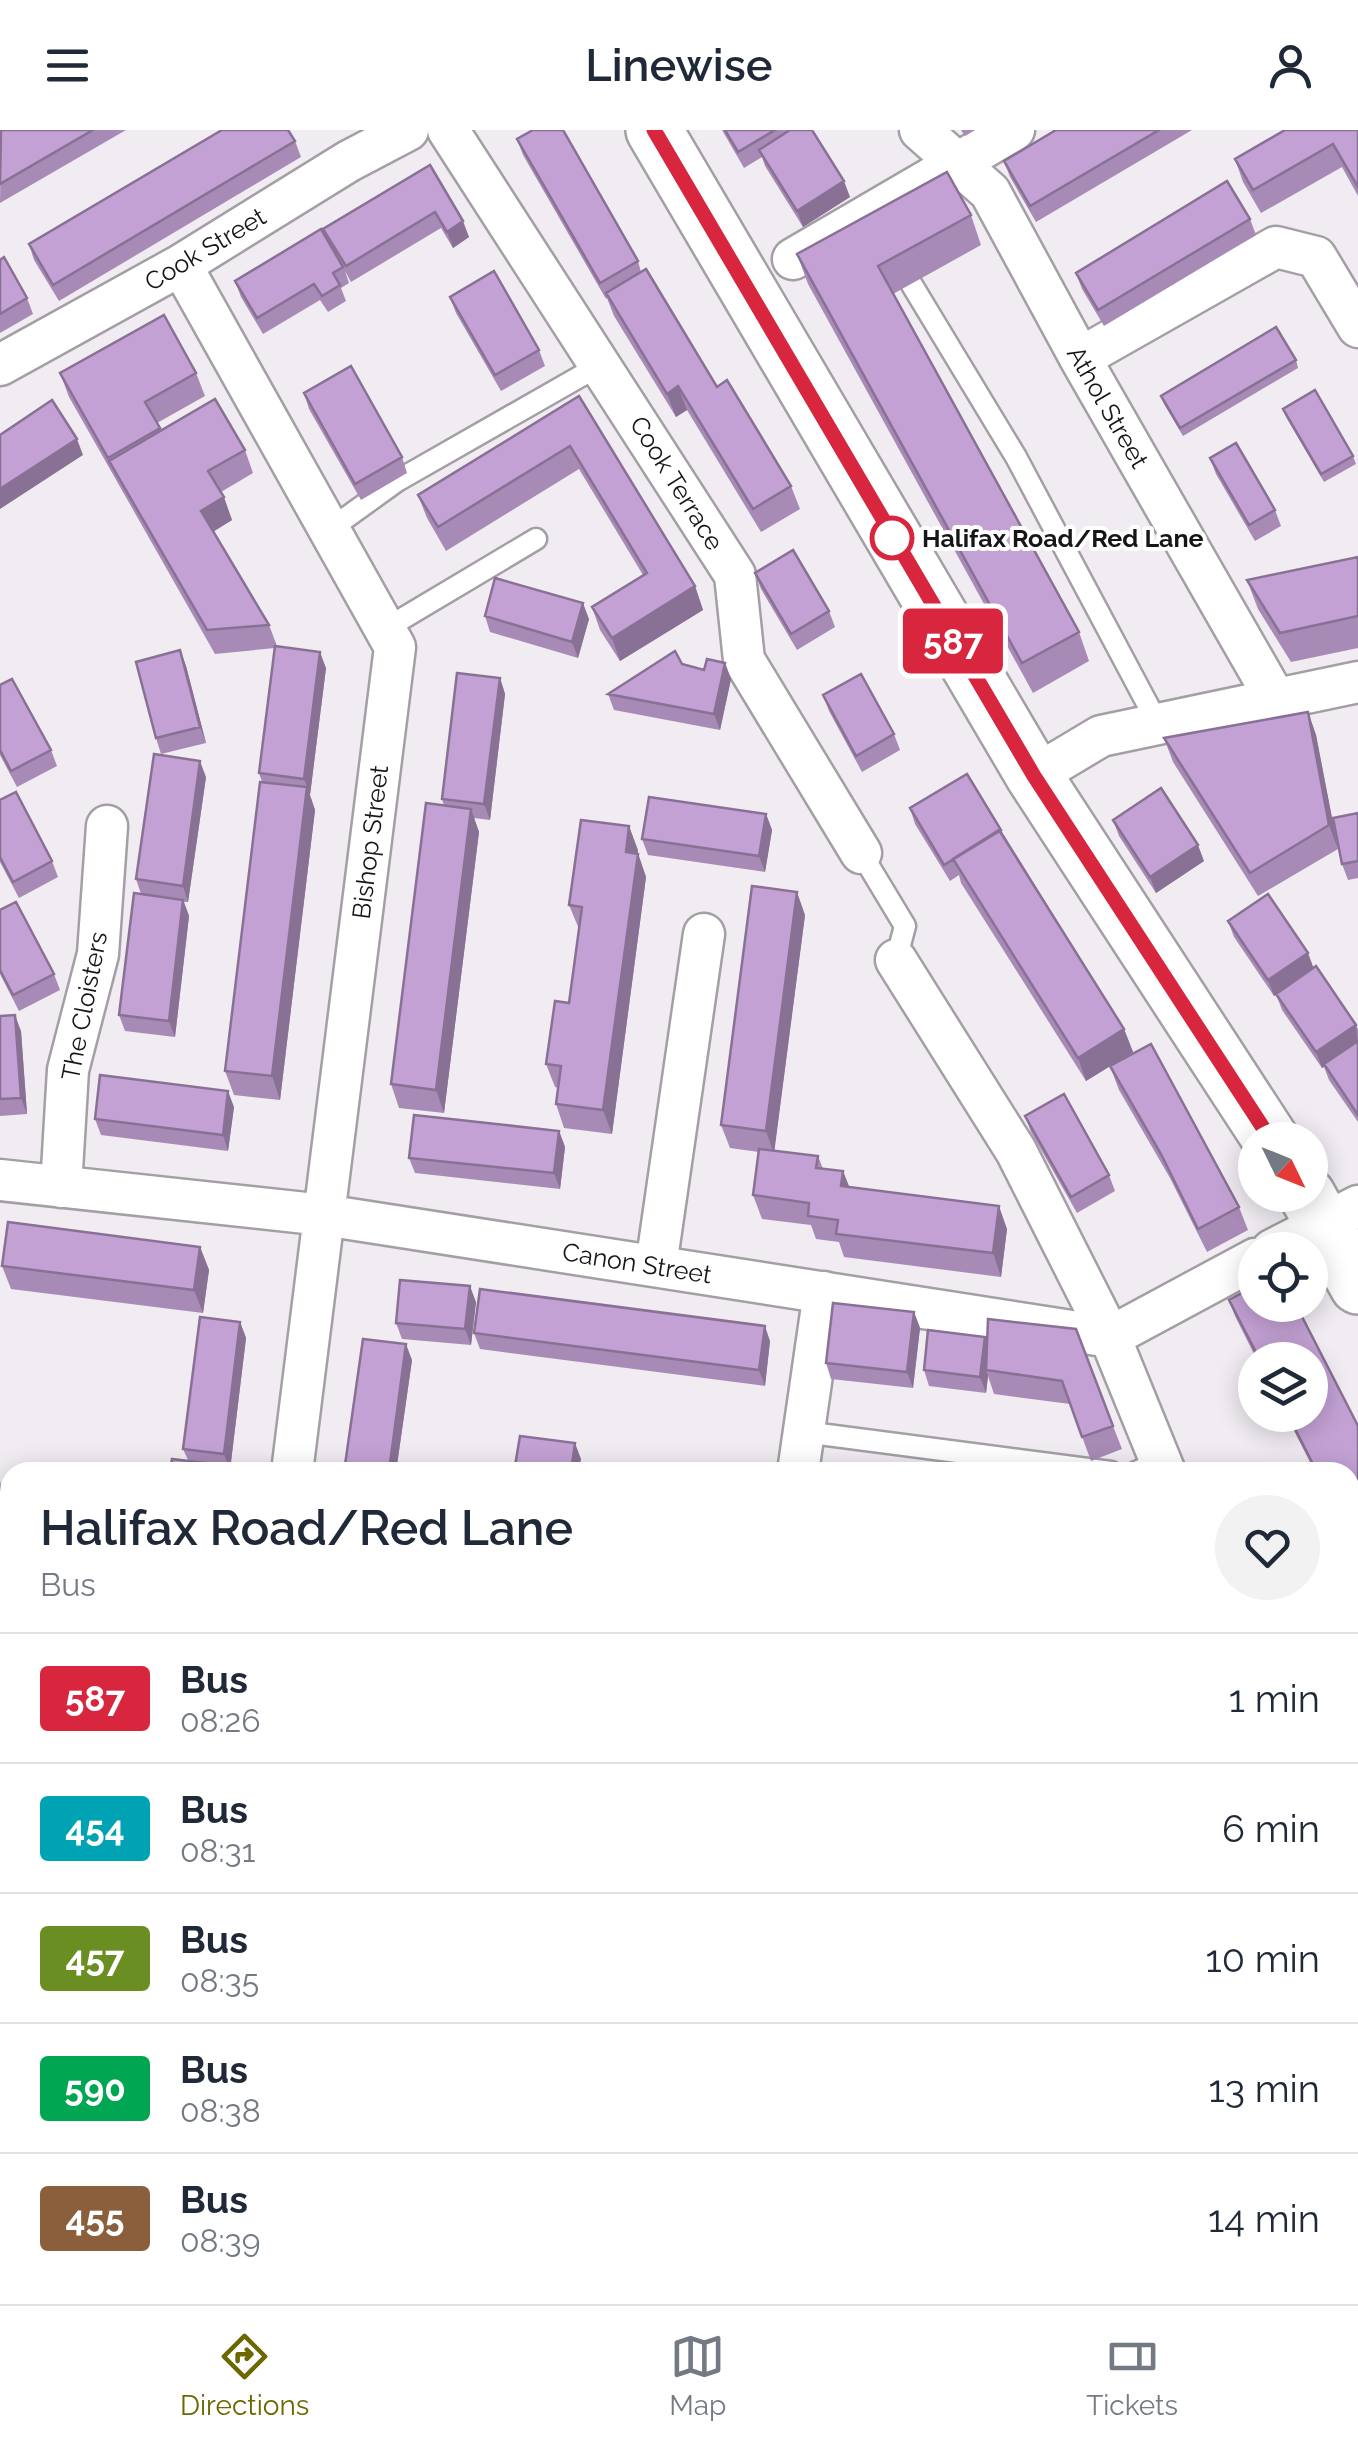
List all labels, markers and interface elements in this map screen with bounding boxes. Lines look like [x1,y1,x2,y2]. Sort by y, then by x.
icon: menu [40,38,95,93]
icon: person [1263,38,1318,93]
text: Linewise [585,39,773,92]
street label: Cook Street [139,201,271,297]
street label: Athol Street [1061,341,1155,474]
street label: Cook Terrace [624,410,730,556]
marker: Halifax Road/Red Lane [871,517,913,559]
place label: Halifax Road/Red Lane [922,523,1204,553]
line badge: 587 [896,608,1010,674]
text: 587 [923,621,983,662]
street label: Bishop Street [346,763,394,921]
street label: The Cloisters [55,929,113,1083]
north arrow [1238,1122,1328,1212]
map controls [1238,1122,1328,1432]
button: locate [1238,1232,1328,1322]
street label: Canon Street [560,1236,714,1290]
button: layers [1238,1342,1328,1432]
button: heart [1215,1495,1320,1600]
text: Halifax Road/Red Lane [40,1500,573,1556]
text: Bus [40,1566,96,1603]
text: Bus [180,1657,248,1702]
text: 1 min [1229,1676,1320,1721]
text: 587 [65,1678,125,1719]
text: 08:26 [180,1702,261,1739]
text: Bus [180,1787,248,1832]
text: 6 min [1222,1806,1320,1851]
text: 454 [65,1808,125,1849]
text: 08:31 [180,1832,255,1869]
text: Bus [180,1917,248,1962]
text: 10 min [1205,1936,1320,1981]
text: 457 [65,1938,125,1979]
text: 08:35 [180,1962,259,1999]
text: Bus [180,2047,248,2092]
text: 13 min [1208,2066,1320,2111]
text: 590 [64,2068,126,2109]
text: 08:38 [180,2092,261,2129]
text: Bus [180,2177,248,2222]
text: 14 min [1208,2196,1320,2241]
text: 455 [66,2198,124,2239]
text: 08:39 [180,2222,260,2259]
tab: Directions [180,2329,309,2422]
tab: Map [669,2329,726,2422]
tab: Tickets [1086,2329,1178,2422]

